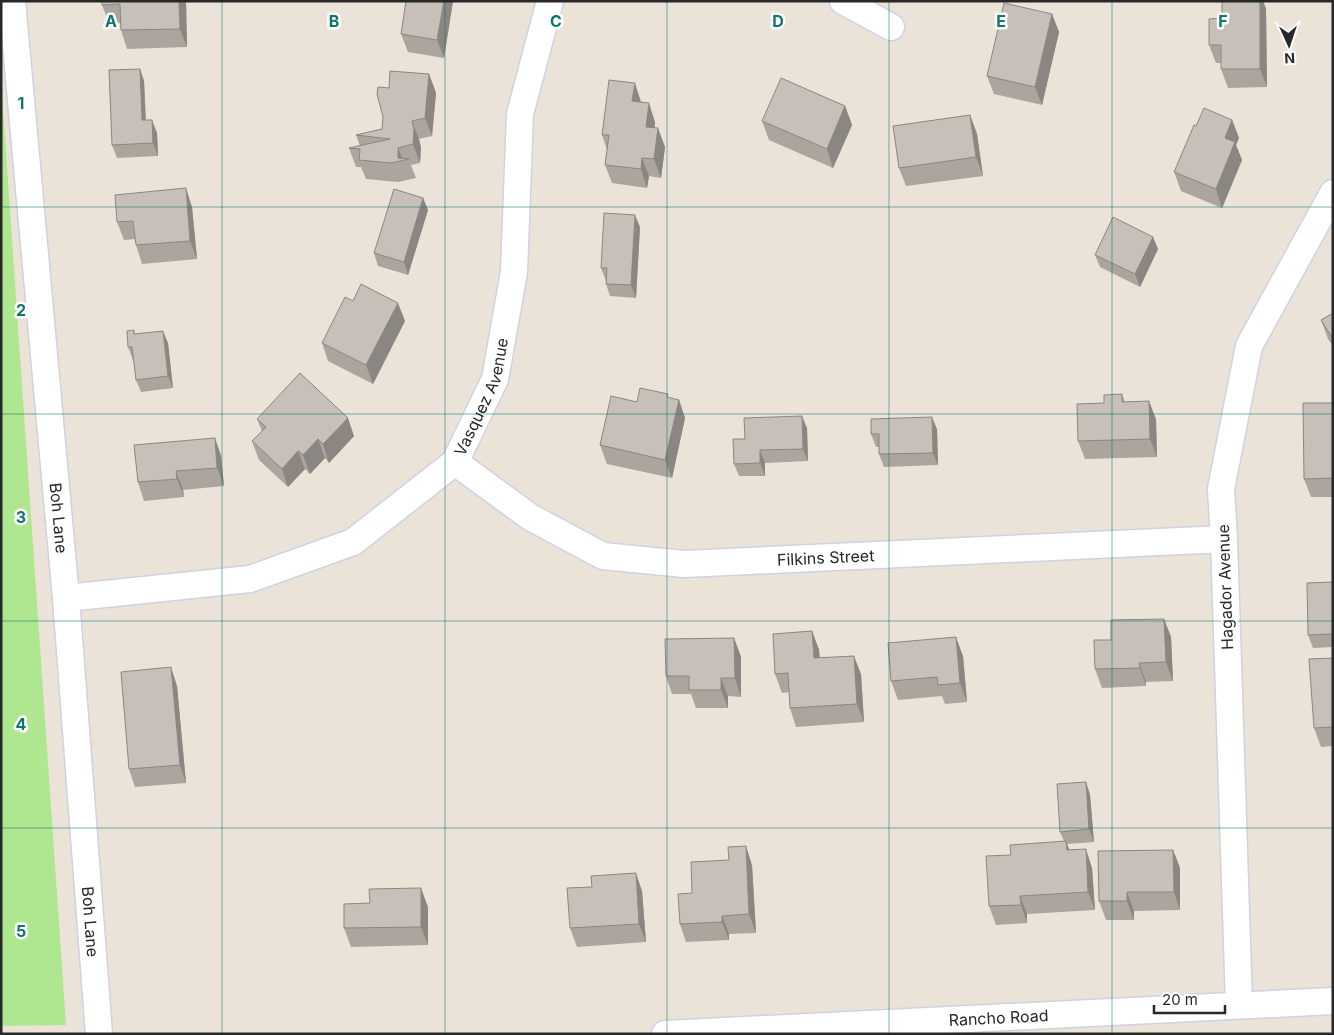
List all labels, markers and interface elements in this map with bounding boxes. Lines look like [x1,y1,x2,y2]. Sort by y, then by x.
text: A [105,11,117,31]
text: B [329,11,339,31]
text: C [550,11,562,31]
text: D [772,11,784,31]
text: E [996,11,1006,31]
text: F [1218,11,1228,31]
north arrow [1264,20,1314,70]
text: N [1284,50,1295,67]
text: 1 [18,93,24,113]
text: 2 [16,300,26,320]
street label: Vasquez Avenue [450,336,512,459]
street label: Boh Lane [46,482,72,554]
text: 3 [16,507,26,527]
street label: Hagador Avenue [1213,524,1237,650]
street label: Filkins Street [777,545,875,570]
text: 4 [16,714,27,734]
street label: Boh Lane [78,886,103,958]
text: 5 [16,921,26,941]
scale bar [1154,982,1225,1014]
text: 20 m [1162,990,1198,1009]
street label: Rancho Road [948,1005,1049,1030]

